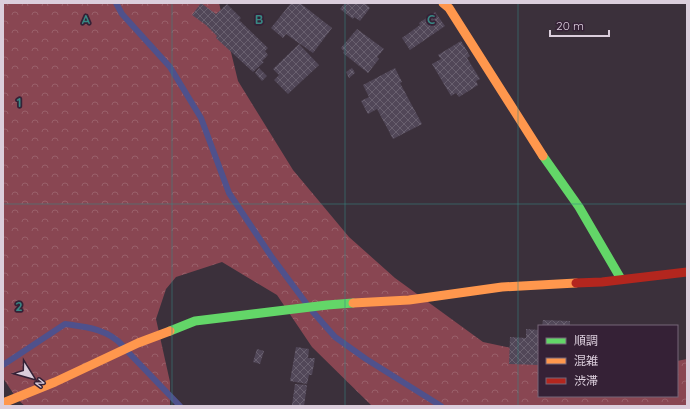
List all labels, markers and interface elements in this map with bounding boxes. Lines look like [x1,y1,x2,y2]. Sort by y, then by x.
text: A [82,11,91,27]
text: B [255,11,263,27]
text: C [427,11,435,27]
scale bar [550,12,609,38]
text: 20 m [556,18,584,33]
text: 1 [16,94,22,110]
text: 2 [15,298,23,314]
legend [538,325,678,397]
text: 順調 [574,333,598,348]
text: 混雑 [574,353,598,368]
north arrow [12,357,52,397]
text: 渋滞 [574,373,598,388]
text: N [32,376,48,390]

